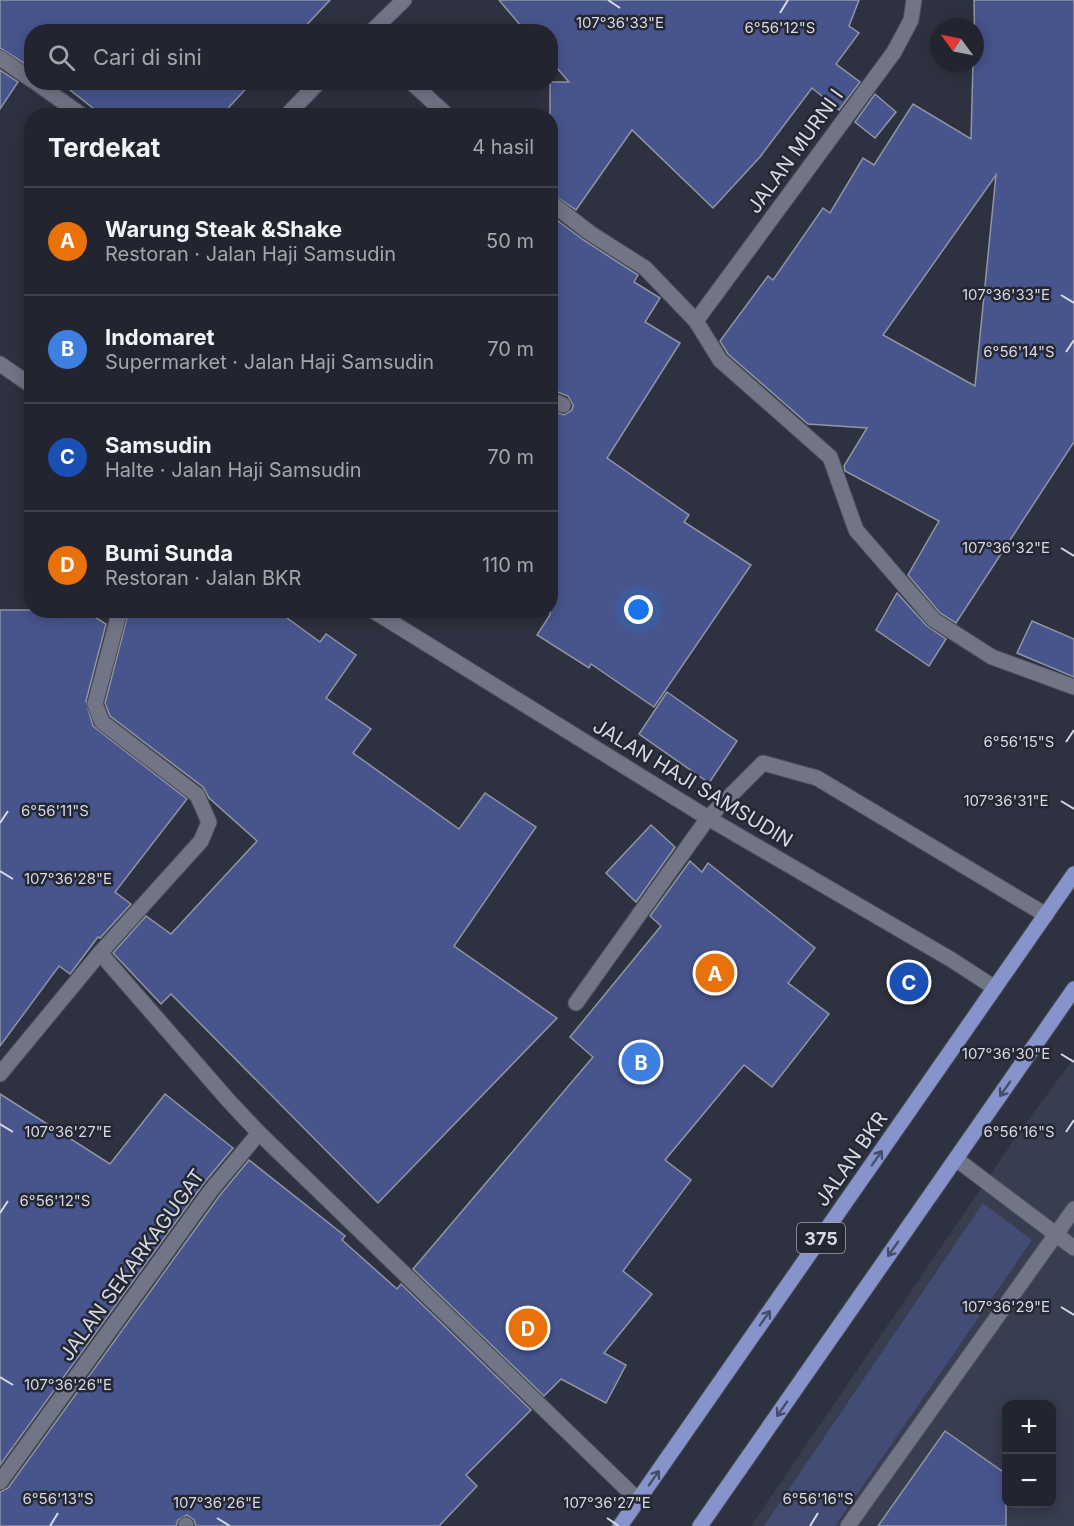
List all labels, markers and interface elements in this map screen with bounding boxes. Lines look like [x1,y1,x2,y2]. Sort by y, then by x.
text: 107°36'33"E [576,13,664,32]
text: 6°56'12"S [745,18,815,37]
north arrow [930,18,984,72]
search box [24,24,558,90]
icon: search [45,41,78,74]
text: Cari di sini [93,44,202,70]
street label: JALAN MURNI I [742,84,848,218]
text: Terdekat [48,132,160,163]
text: 4 hasil [472,135,534,159]
text: Warung Steak &Shake [105,216,342,242]
text: A [60,229,75,253]
text: 50 m [486,229,534,253]
text: Restoran · Jalan Haji Samsudin [105,242,396,266]
text: 107°36'33"E [962,285,1050,304]
text: Indomaret [105,324,215,350]
text: B [61,337,74,361]
text: 70 m [487,337,534,361]
text: 6°56'14"S [983,342,1055,361]
text: Supermarket · Jalan Haji Samsudin [105,350,434,374]
text: Samsudin [105,432,212,458]
text: C [60,445,75,469]
text: 70 m [487,445,534,469]
text: Halte · Jalan Haji Samsudin [105,458,362,482]
text: 107°36'32"E [962,538,1050,557]
text: Bumi Sunda [105,540,233,566]
text: D [60,553,75,577]
text: 110 m [482,553,534,577]
text: Restoran · Jalan BKR [105,566,301,590]
your location [624,595,653,624]
street label: JALAN HAJI SAMSUDIN [589,714,797,852]
text: 6°56'15"S [984,732,1054,751]
text: 107°36'31"E [963,791,1049,810]
text: 6°56'11"S [21,801,89,820]
text: 107°36'28"E [24,869,112,888]
pin: A [696,950,734,996]
pin: C [890,960,928,1004]
pin: B [622,1040,660,1084]
text: 107°36'30"E [962,1044,1050,1063]
one-way arrow [999,1080,1011,1096]
street label: JALAN BKR [810,1107,892,1211]
text: 107°36'27"E [24,1122,112,1141]
text: 6°56'16"S [983,1122,1055,1141]
one-way arrow [871,1150,883,1167]
street label: JALAN SEKARKAGUGAT [54,1164,210,1366]
text: 6°56'12"S [20,1191,90,1210]
road number: 375 [797,1223,845,1253]
one-way arrow [887,1240,899,1256]
text: 107°36'29"E [962,1297,1050,1316]
pin: D [508,1306,548,1350]
one-way arrow [759,1310,771,1327]
text: 107°36'26"E [24,1375,112,1394]
one-way arrow [776,1400,788,1416]
map controls [1002,1400,1056,1508]
button: + [1002,1400,1056,1454]
button: − [1002,1454,1056,1508]
one-way arrow [648,1470,660,1487]
text: 6°56'13"S [22,1489,94,1508]
text: 6°56'16"S [782,1489,854,1508]
text: 107°36'26"E [173,1493,261,1512]
text: 107°36'27"E [563,1493,651,1512]

